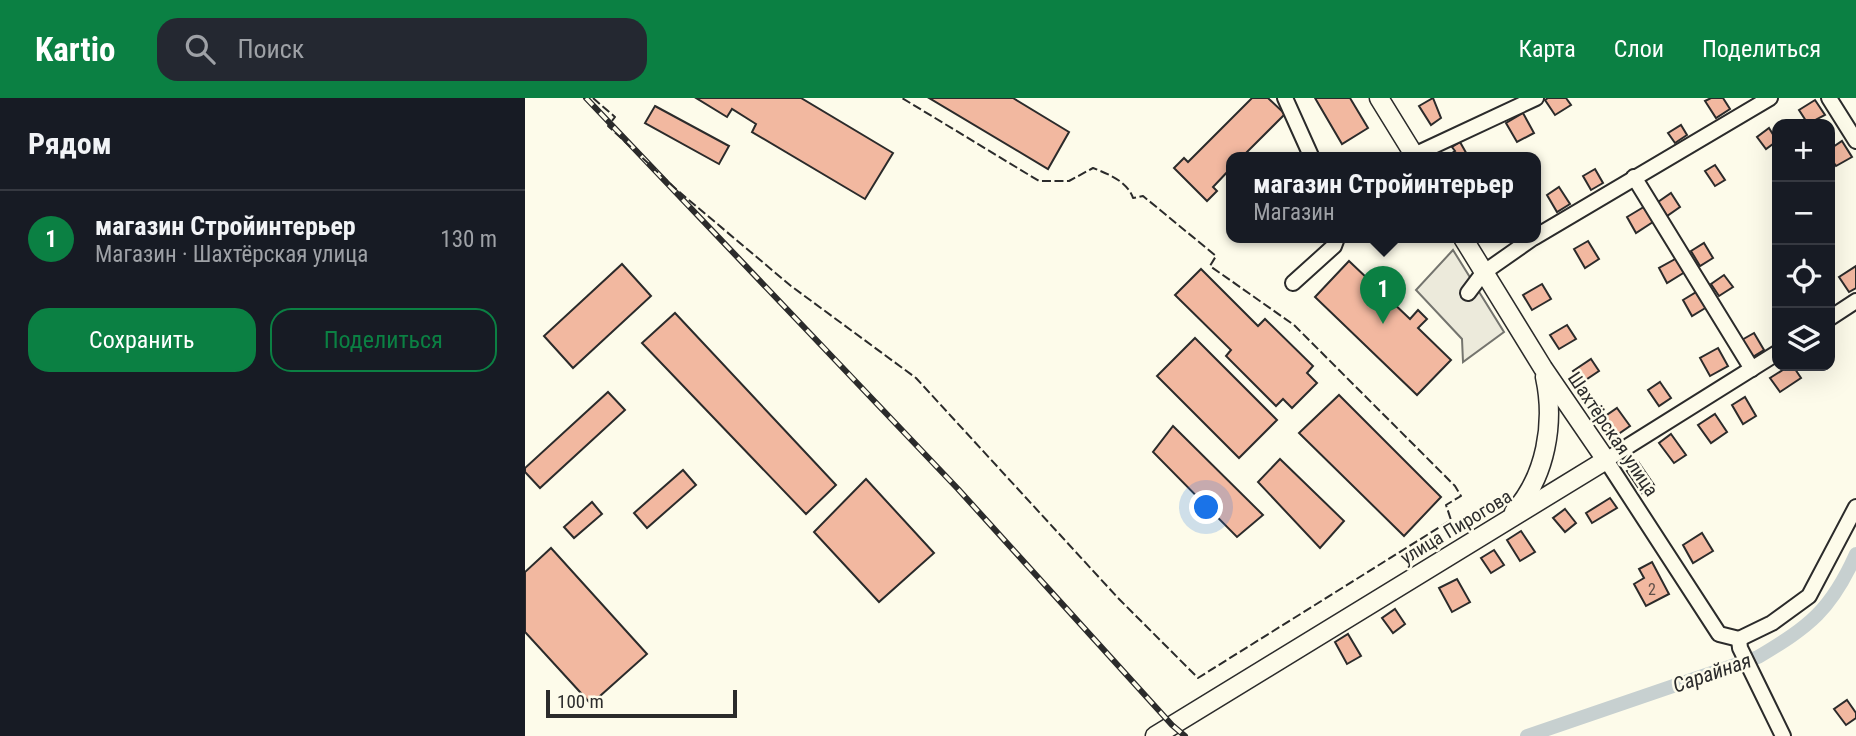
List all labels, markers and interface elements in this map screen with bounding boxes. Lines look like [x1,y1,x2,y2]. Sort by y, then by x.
search box [157,18,647,81]
text: Kartio [35,30,115,69]
icon: search [181,30,219,68]
text: Поиск [237,34,304,64]
text: Карта [1518,35,1576,63]
text: Слои [1614,35,1664,63]
text: Поделиться [1702,35,1821,63]
map controls [1772,119,1835,371]
button: + [1772,119,1835,182]
text: Рядом [28,126,112,161]
popup [1226,152,1541,243]
text: магазин Стройинтерьер [1253,169,1514,199]
button: − [1772,182,1835,245]
text: Магазин [1253,199,1335,226]
text: магазин Стройинтерьер [95,211,356,241]
text: 1 [45,226,57,253]
text: 130 m [440,226,497,253]
text: Магазин · Шахтёрская улица [95,241,368,268]
button: locate [1772,245,1835,308]
pin: 1 [1360,266,1406,324]
button: Сохранить [28,308,256,372]
button: Поделиться [270,308,497,372]
button: layers [1772,308,1835,371]
street label: Шахтёрская улица [1563,367,1663,501]
street label: улица Пирогова [1396,485,1516,569]
your location [1189,490,1223,524]
house number: 2 [1648,580,1656,599]
water label: Сарайная [1670,648,1755,698]
scale bar [546,687,737,719]
text: 100 m [557,690,604,713]

